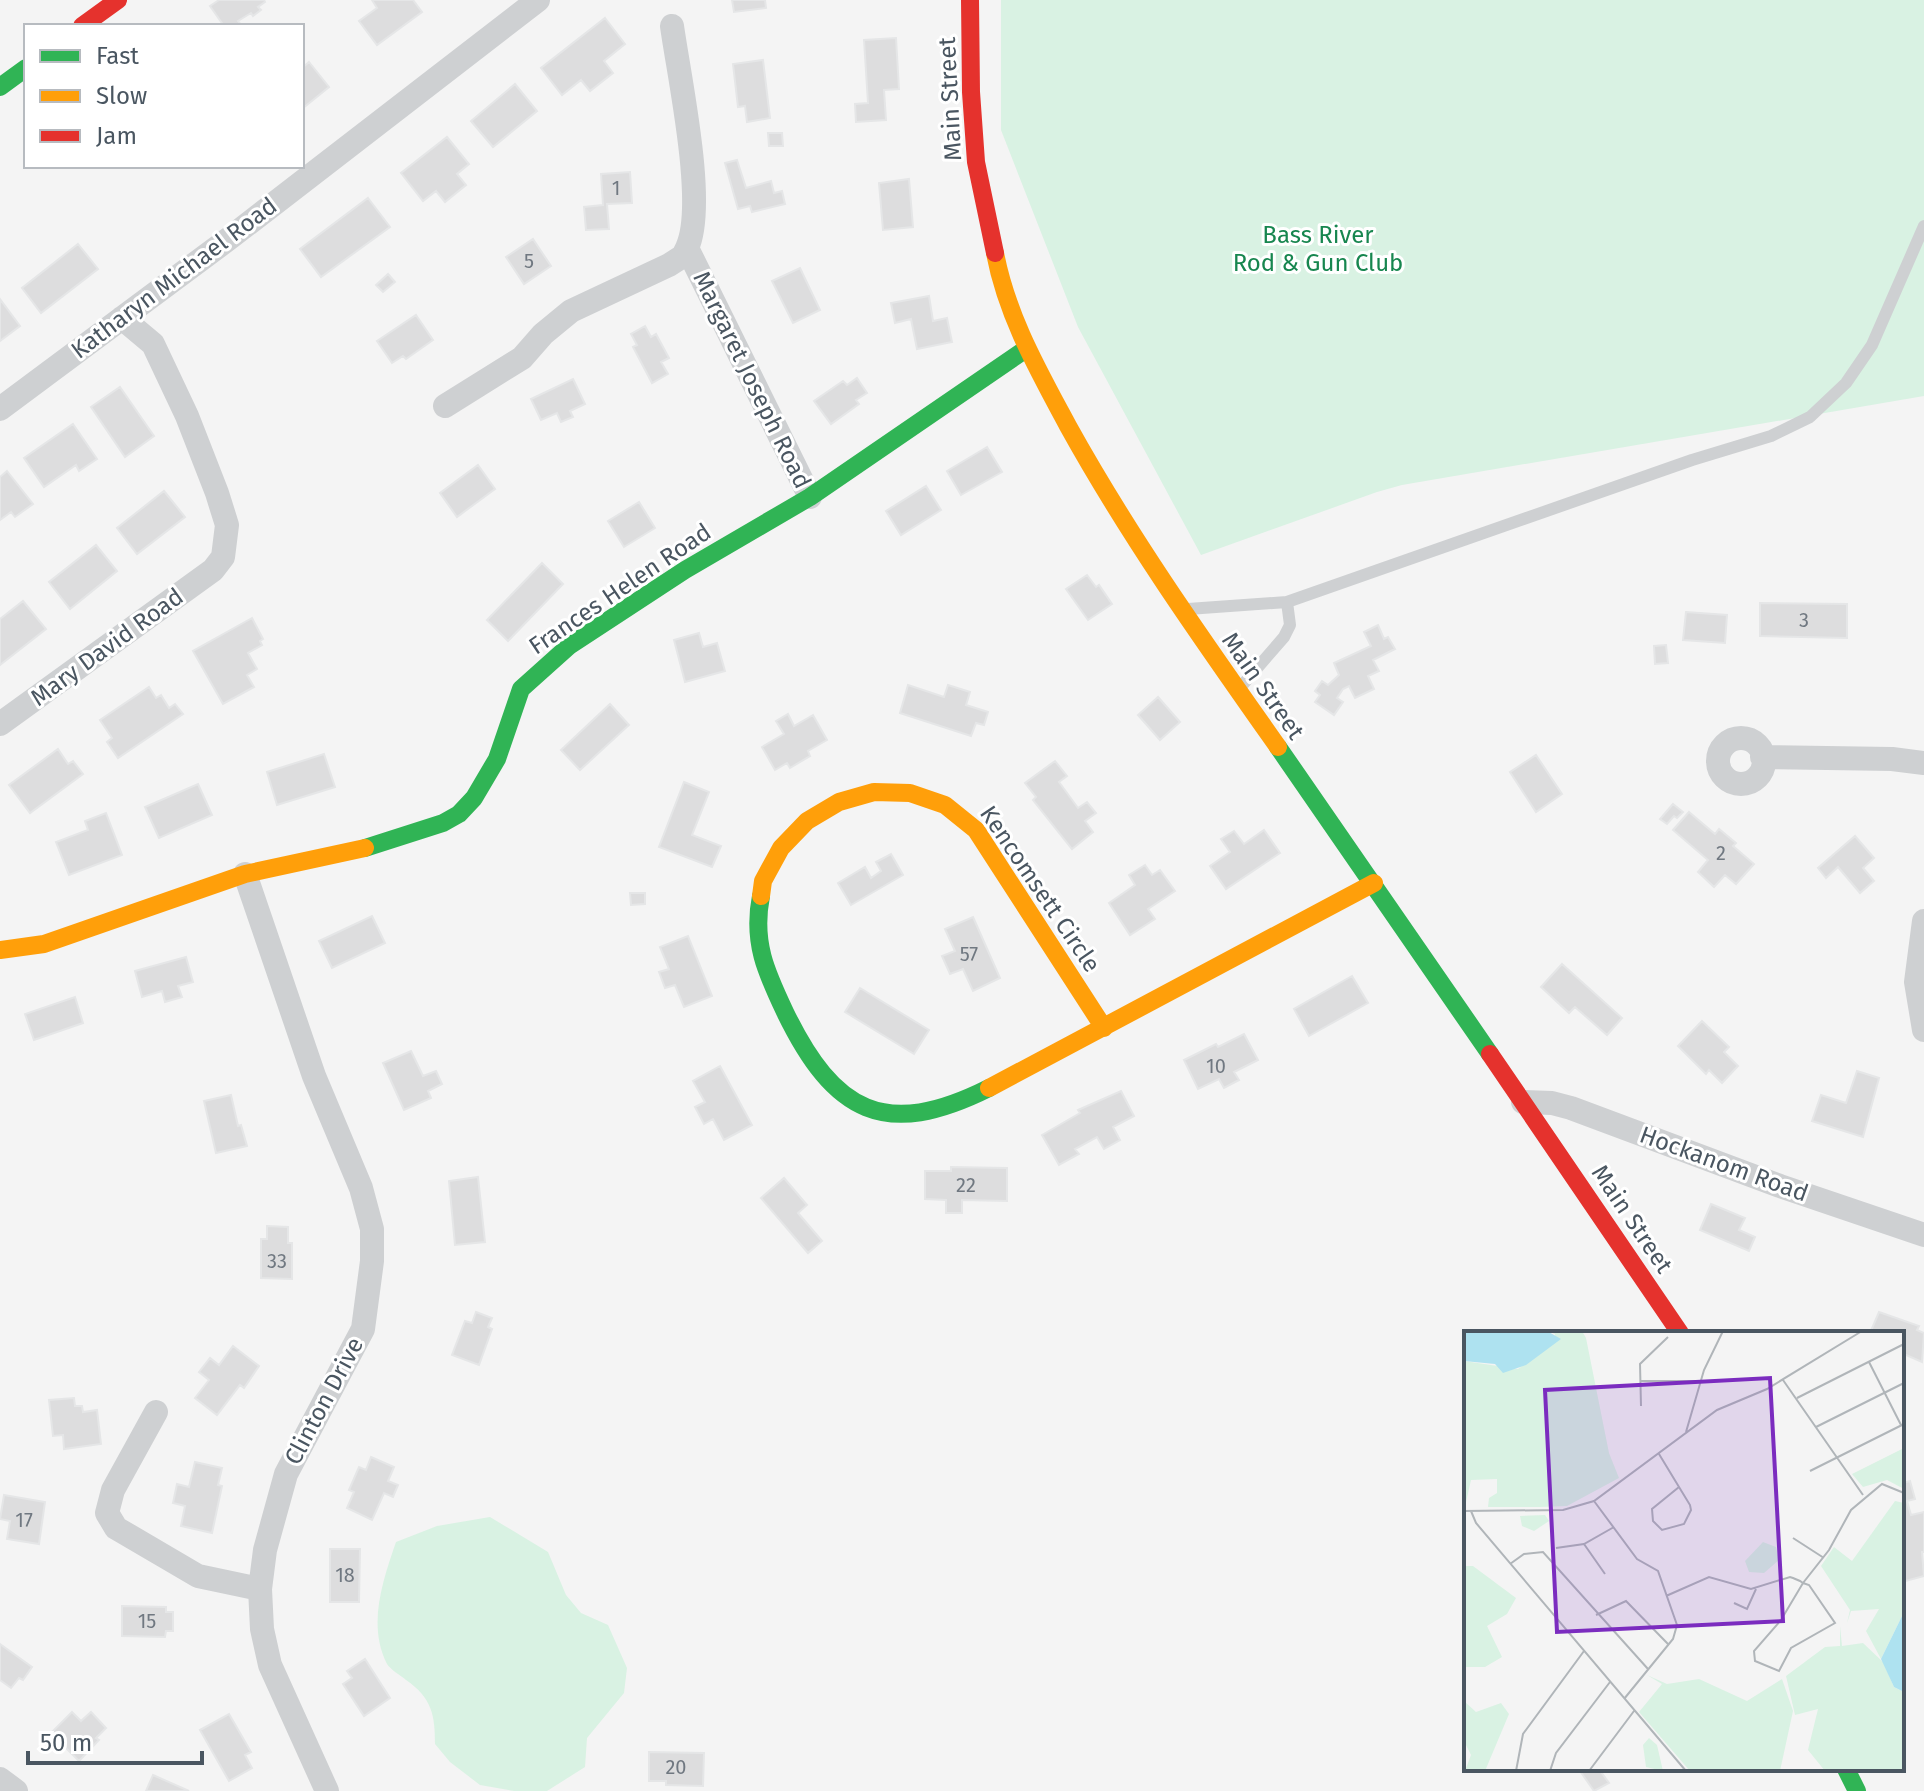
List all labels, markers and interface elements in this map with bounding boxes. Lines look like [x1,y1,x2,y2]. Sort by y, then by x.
legend [24,24,304,168]
street label: Main Street [933,36,967,162]
text: Fast [96,42,139,70]
text: Slow [96,82,147,110]
text: Jam [96,122,137,150]
house number: 1 [612,176,620,200]
street label: Katharyn Michael Road [66,192,282,364]
park label: Bass River Rod & Gun Club [1233,221,1403,277]
house number: 5 [524,249,534,273]
street label: Margaret Joseph Road [687,267,817,493]
street label: Frances Helen Road [524,518,716,660]
street label: Mary David Road [25,582,189,712]
house number: 3 [1799,608,1809,632]
street label: Main Street [1216,627,1310,745]
street label: Kencomsett Circle [974,800,1106,978]
house number: 2 [1716,841,1726,865]
house number: 57 [960,942,978,966]
house number: 10 [1206,1054,1226,1078]
street label: Hockanom Road [1636,1121,1812,1207]
street label: Main Street [1586,1160,1678,1279]
house number: 22 [956,1173,976,1197]
house number: 33 [267,1249,287,1273]
inset map [1464,1331,1904,1771]
street label: Clinton Drive [279,1333,369,1469]
house number: 17 [15,1508,33,1532]
house number: 18 [335,1563,355,1587]
house number: 15 [138,1609,156,1633]
scale bar [28,1715,202,1765]
text: 50 m [40,1729,92,1757]
house number: 20 [665,1755,687,1779]

